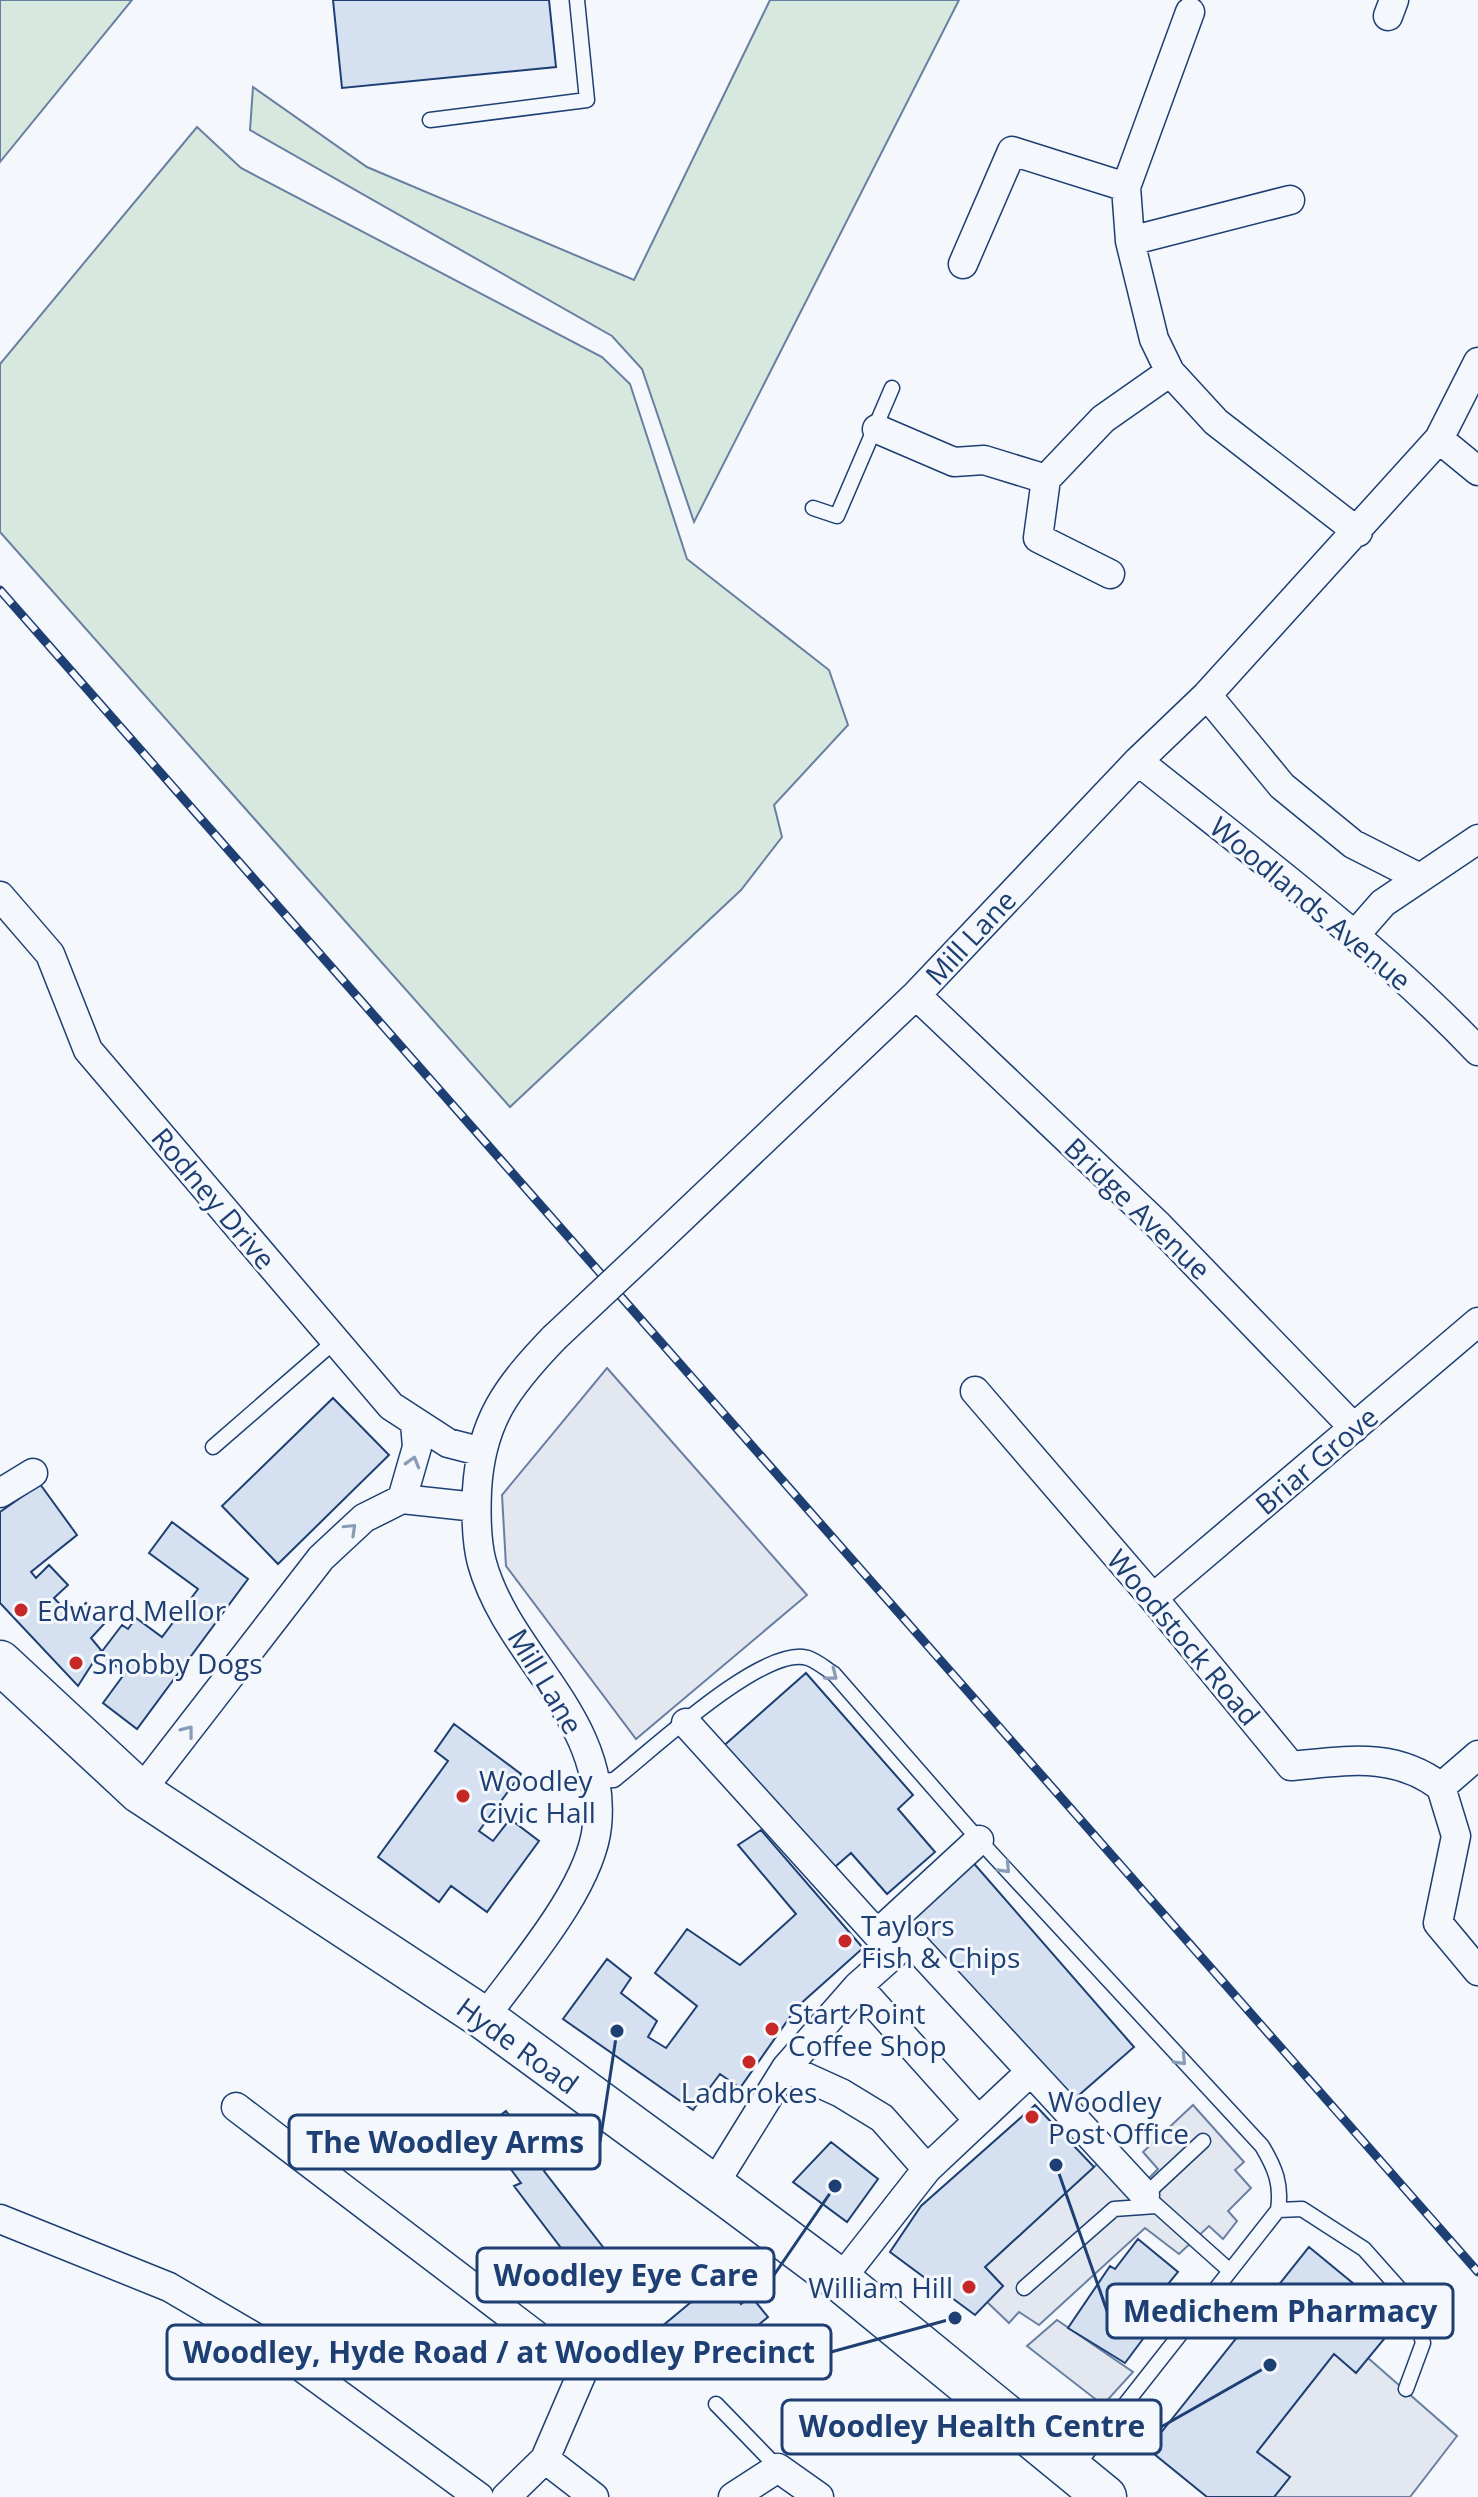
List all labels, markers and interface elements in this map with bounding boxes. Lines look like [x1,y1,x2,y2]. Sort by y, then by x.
street label: Woodlands Avenue [1202,808,1420,998]
street label: Mill Lane [916,881,1024,993]
street label: Rodney Drive [144,1119,284,1277]
street label: Bridge Avenue [1057,1129,1219,1287]
street label: Briar Grove [1247,1397,1385,1523]
one-way arrow [403,1455,420,1469]
one-way arrow [342,1524,357,1538]
street label: Woodstock Road [1099,1541,1269,1733]
place label: Edward Mellor [37,1591,227,1629]
marker: Edward Mellor [12,1601,30,1619]
street label: Mill Lane [500,1621,592,1741]
place label: Snobby Dogs [92,1644,263,1682]
marker: Snobby Dogs [67,1654,85,1672]
one-way arrow [823,1665,838,1679]
one-way arrow [178,1725,192,1739]
place label: Woodley Civic Hall [479,1761,596,1831]
marker: Woodley Civic Hall [454,1787,472,1805]
one-way arrow [996,1859,1011,1873]
place label: Taylors Fish & Chips [861,1906,1020,1976]
marker: Taylors Fish & Chips [836,1932,854,1950]
street label: Hyde Road [450,1988,586,2102]
place label: Start Point Coffee Shop [788,1994,947,2064]
marker: Start Point Coffee Shop [763,2020,781,2038]
one-way arrow [1172,2050,1186,2065]
marker: Ladbrokes [740,2053,758,2071]
place label: Ladbrokes [681,2073,817,2111]
place label: Woodley Post Office [1048,2082,1189,2152]
marker: Woodley Post Office [1023,2108,1041,2126]
callout: The Woodley Arms [289,2115,600,2169]
text: The Woodley Arms [306,2121,584,2162]
callout: Woodley Eye Care [477,2248,774,2302]
text: Woodley Eye Care [494,2254,758,2295]
place label: William Hill [808,2268,953,2306]
marker: William Hill [960,2278,978,2296]
callout: Medichem Pharmacy [1107,2284,1453,2338]
text: Medichem Pharmacy [1123,2290,1438,2331]
callout: Woodley, Hyde Road / at Woodley Precinct [167,2325,831,2379]
text: Woodley, Hyde Road / at Woodley Precinct [183,2331,815,2372]
callout: Woodley Health Centre [782,2400,1161,2454]
text: Woodley Health Centre [799,2405,1145,2446]

